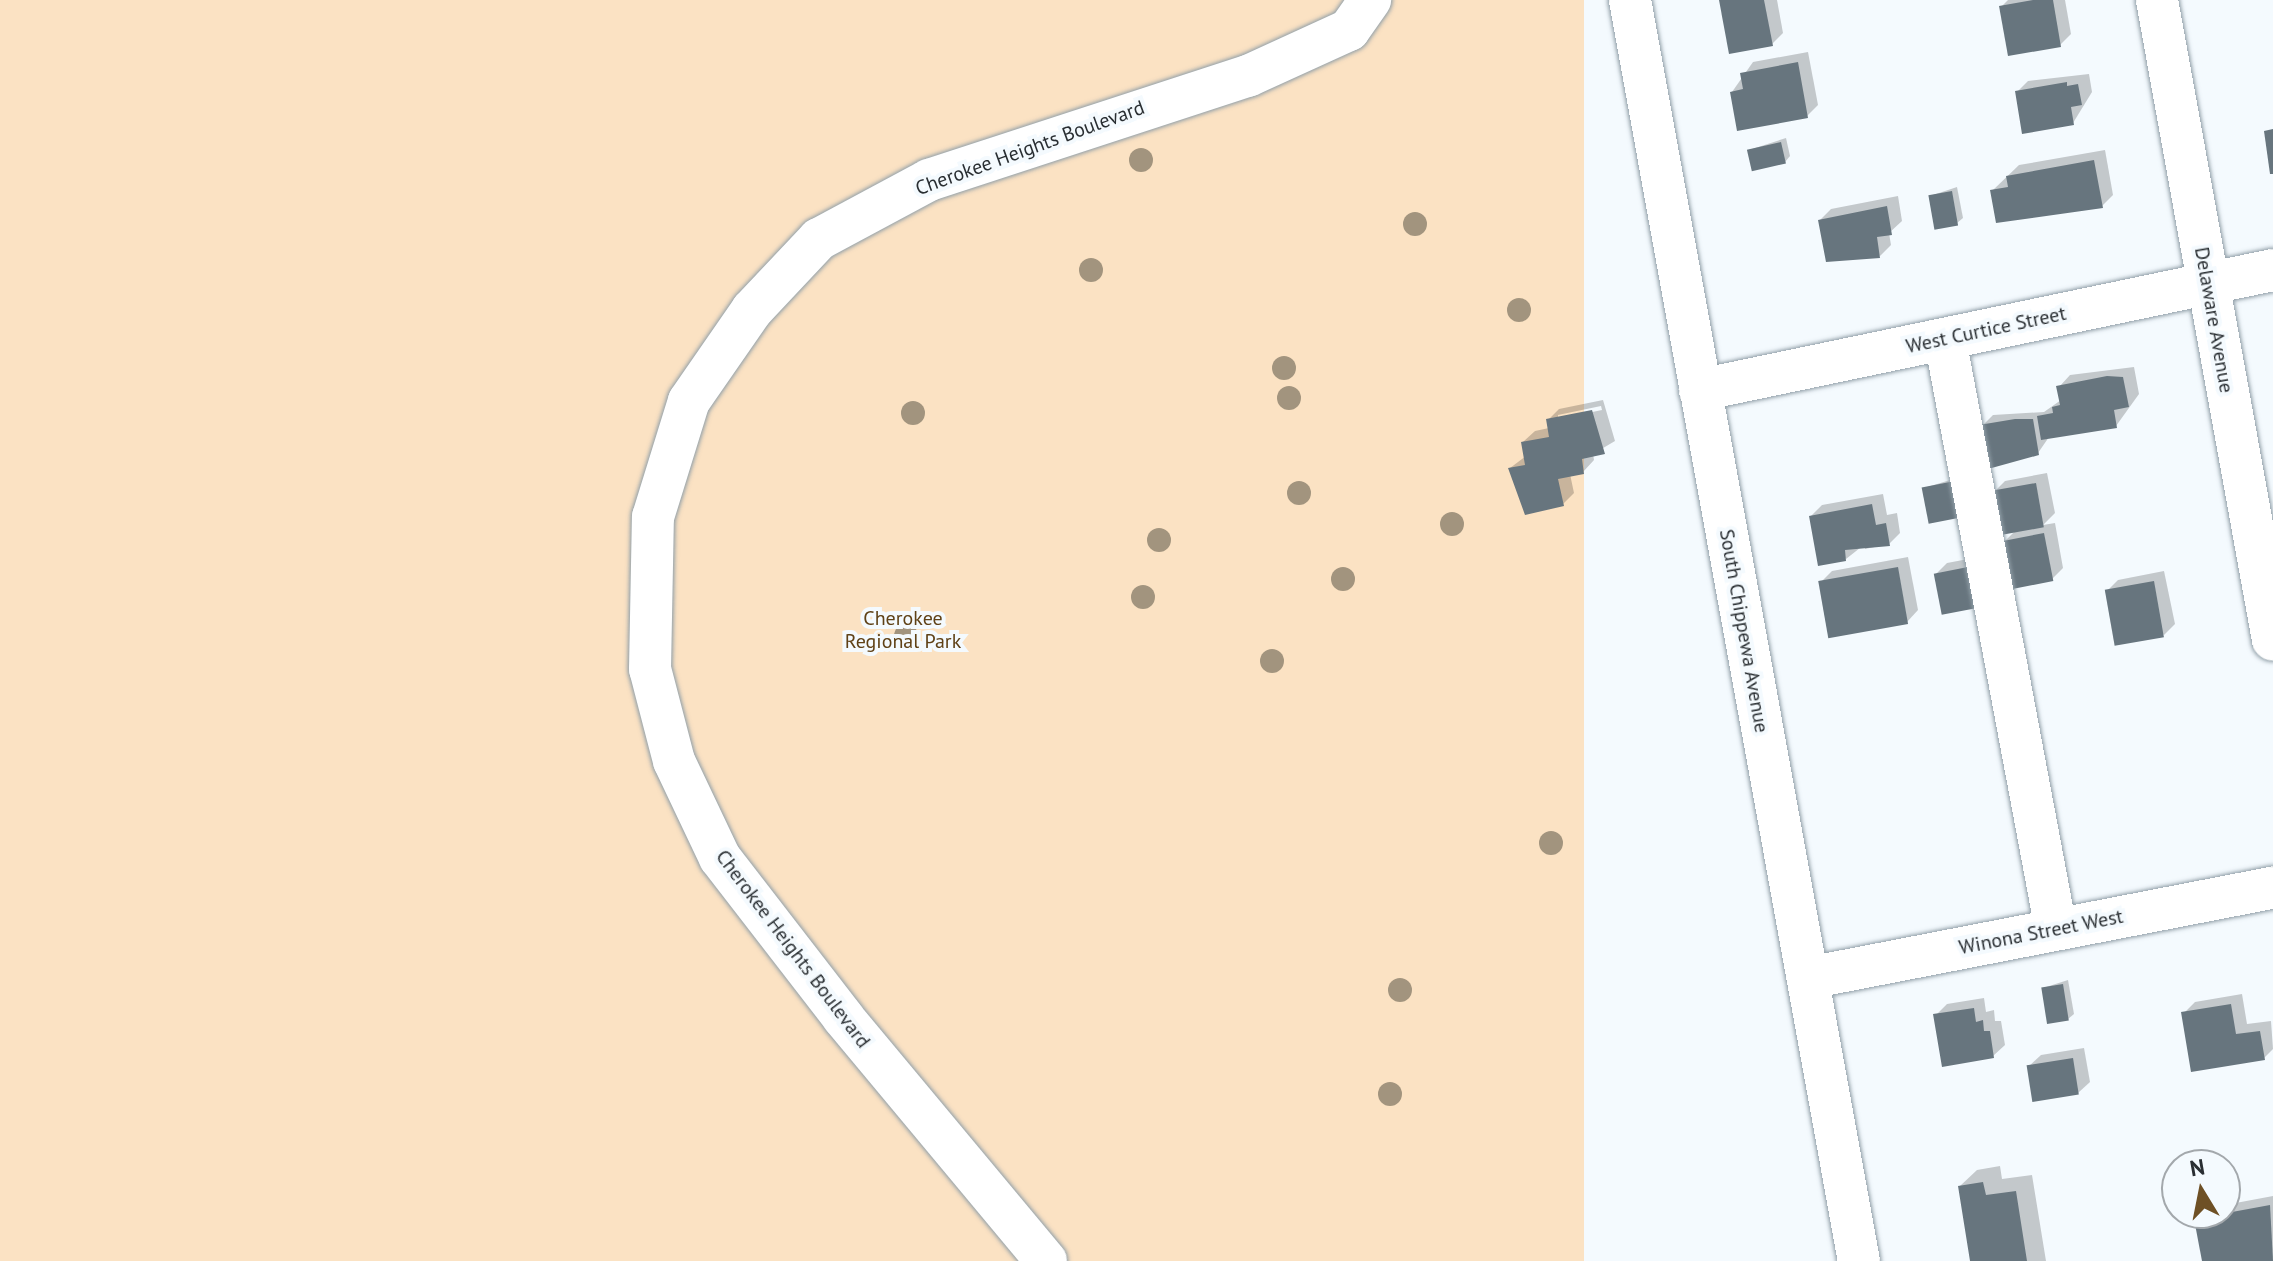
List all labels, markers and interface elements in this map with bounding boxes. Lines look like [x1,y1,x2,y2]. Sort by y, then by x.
street label: Cherokee Heights Boulevard [912,95,1148,201]
street label: Delaware Avenue [2189,245,2239,395]
street label: West Curtice Street [1904,301,2068,359]
street label: South Chippewa Avenue [1714,527,1774,735]
park label: Cherokee Regional Park [845,607,961,654]
street label: Cherokee Heights Boulevard [711,845,875,1053]
street label: Winona Street West [1957,904,2125,960]
north arrow [2161,1149,2241,1229]
text: N [2188,1152,2207,1182]

